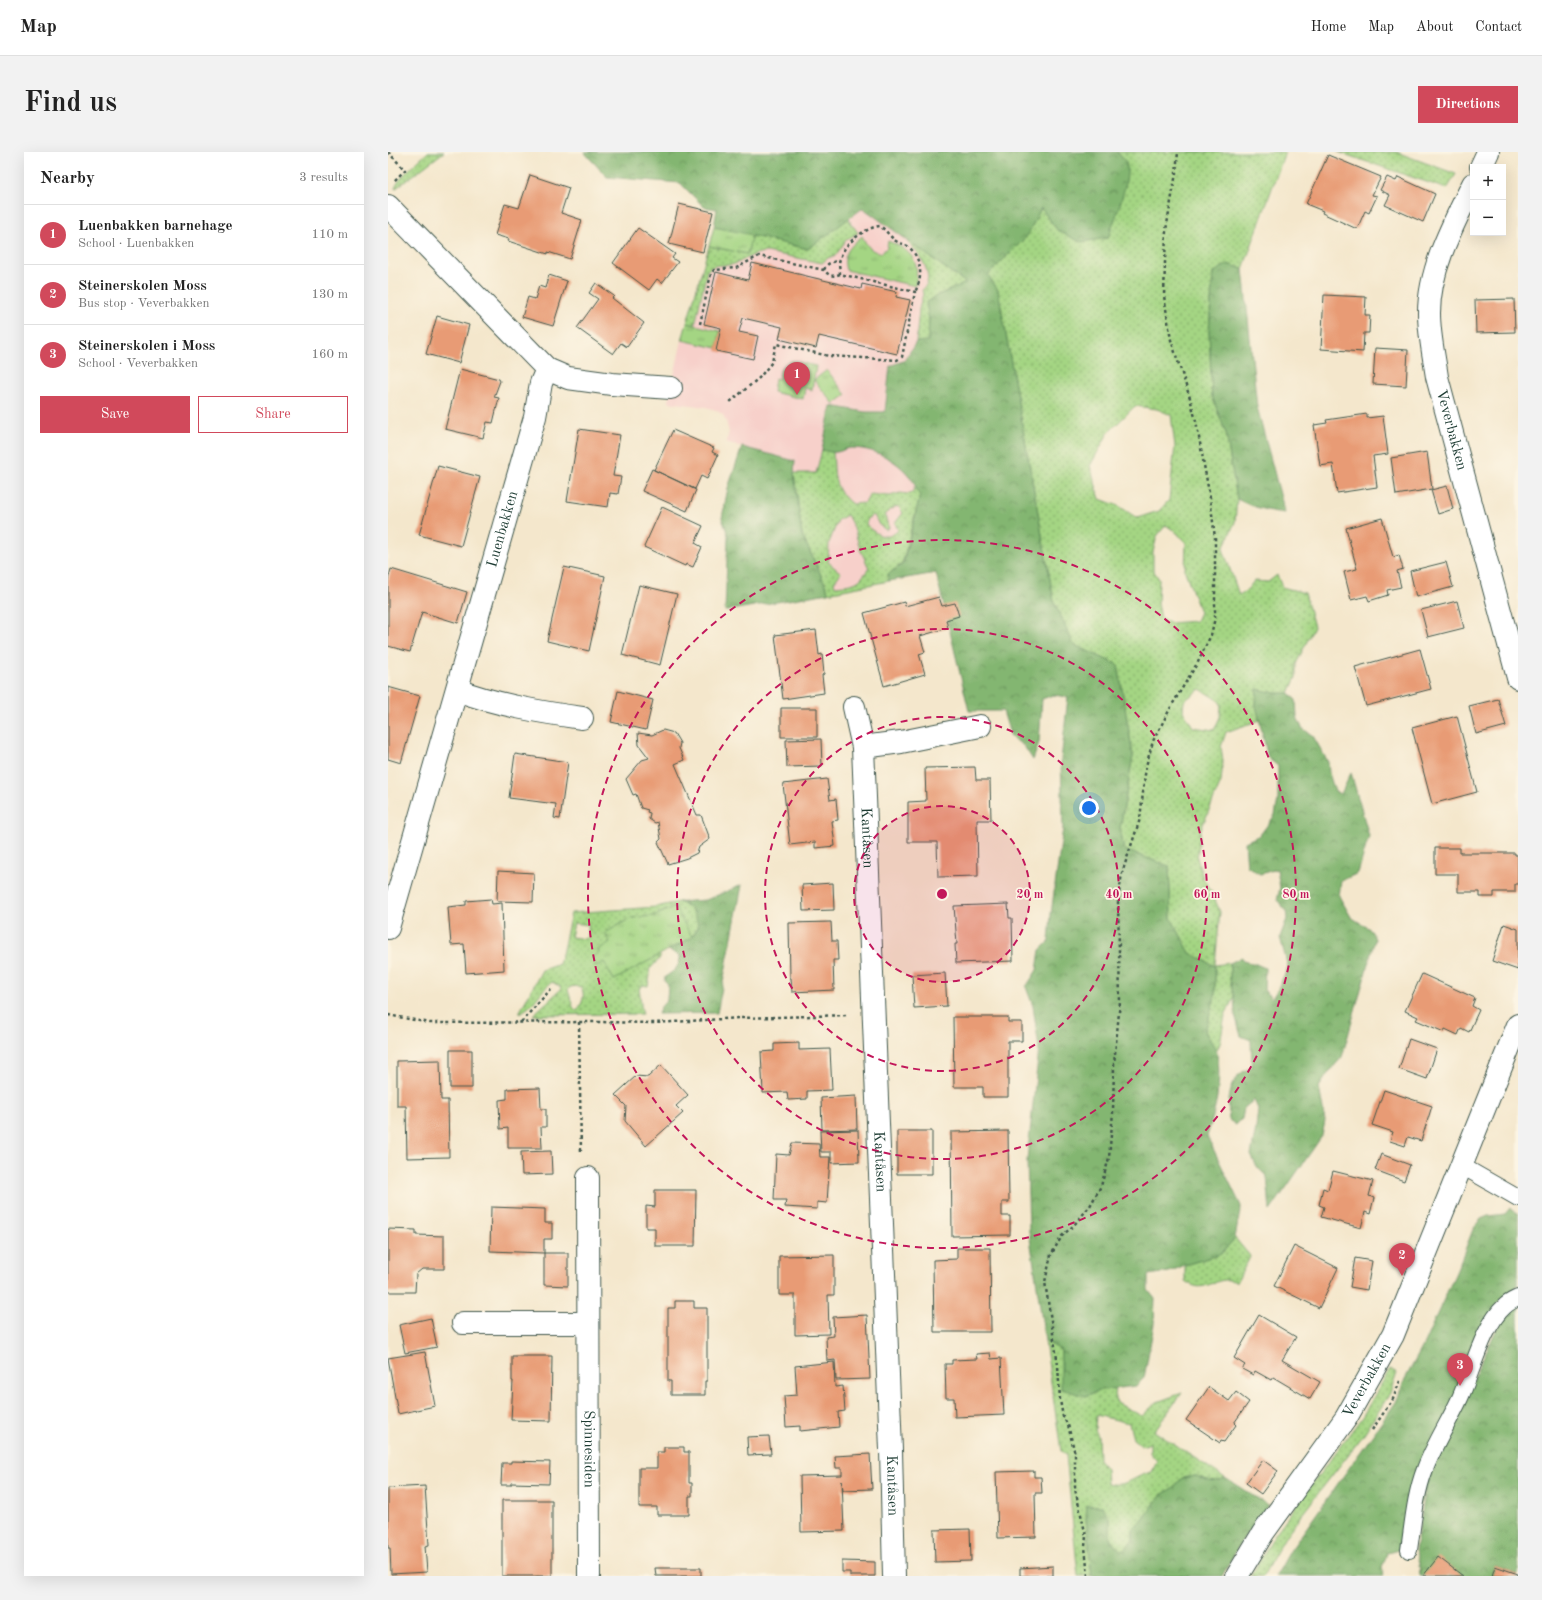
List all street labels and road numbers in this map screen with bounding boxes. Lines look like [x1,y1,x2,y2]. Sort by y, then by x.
street label: Veverbakken [1433,388,1469,472]
street label: Luenbakken [485,489,521,569]
street label: Kantåsen [858,807,875,869]
street label: Kantåsen [871,1131,888,1192]
street label: Veverbakken [1340,1341,1394,1420]
street label: Spinnesiden [581,1410,596,1488]
street label: Kantåsen [884,1455,900,1516]

